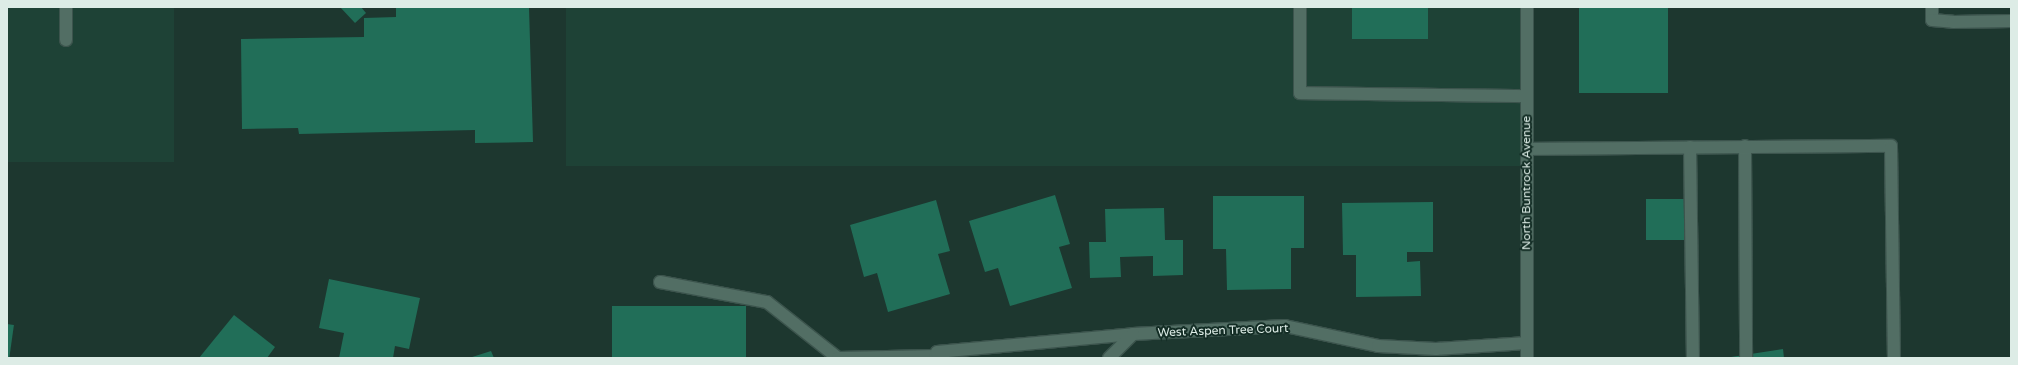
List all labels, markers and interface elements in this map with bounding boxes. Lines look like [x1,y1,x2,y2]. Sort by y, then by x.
street label: North Buntrock Avenue [1520,116,1534,250]
street label: West Aspen Tree Court [1157,322,1289,340]

